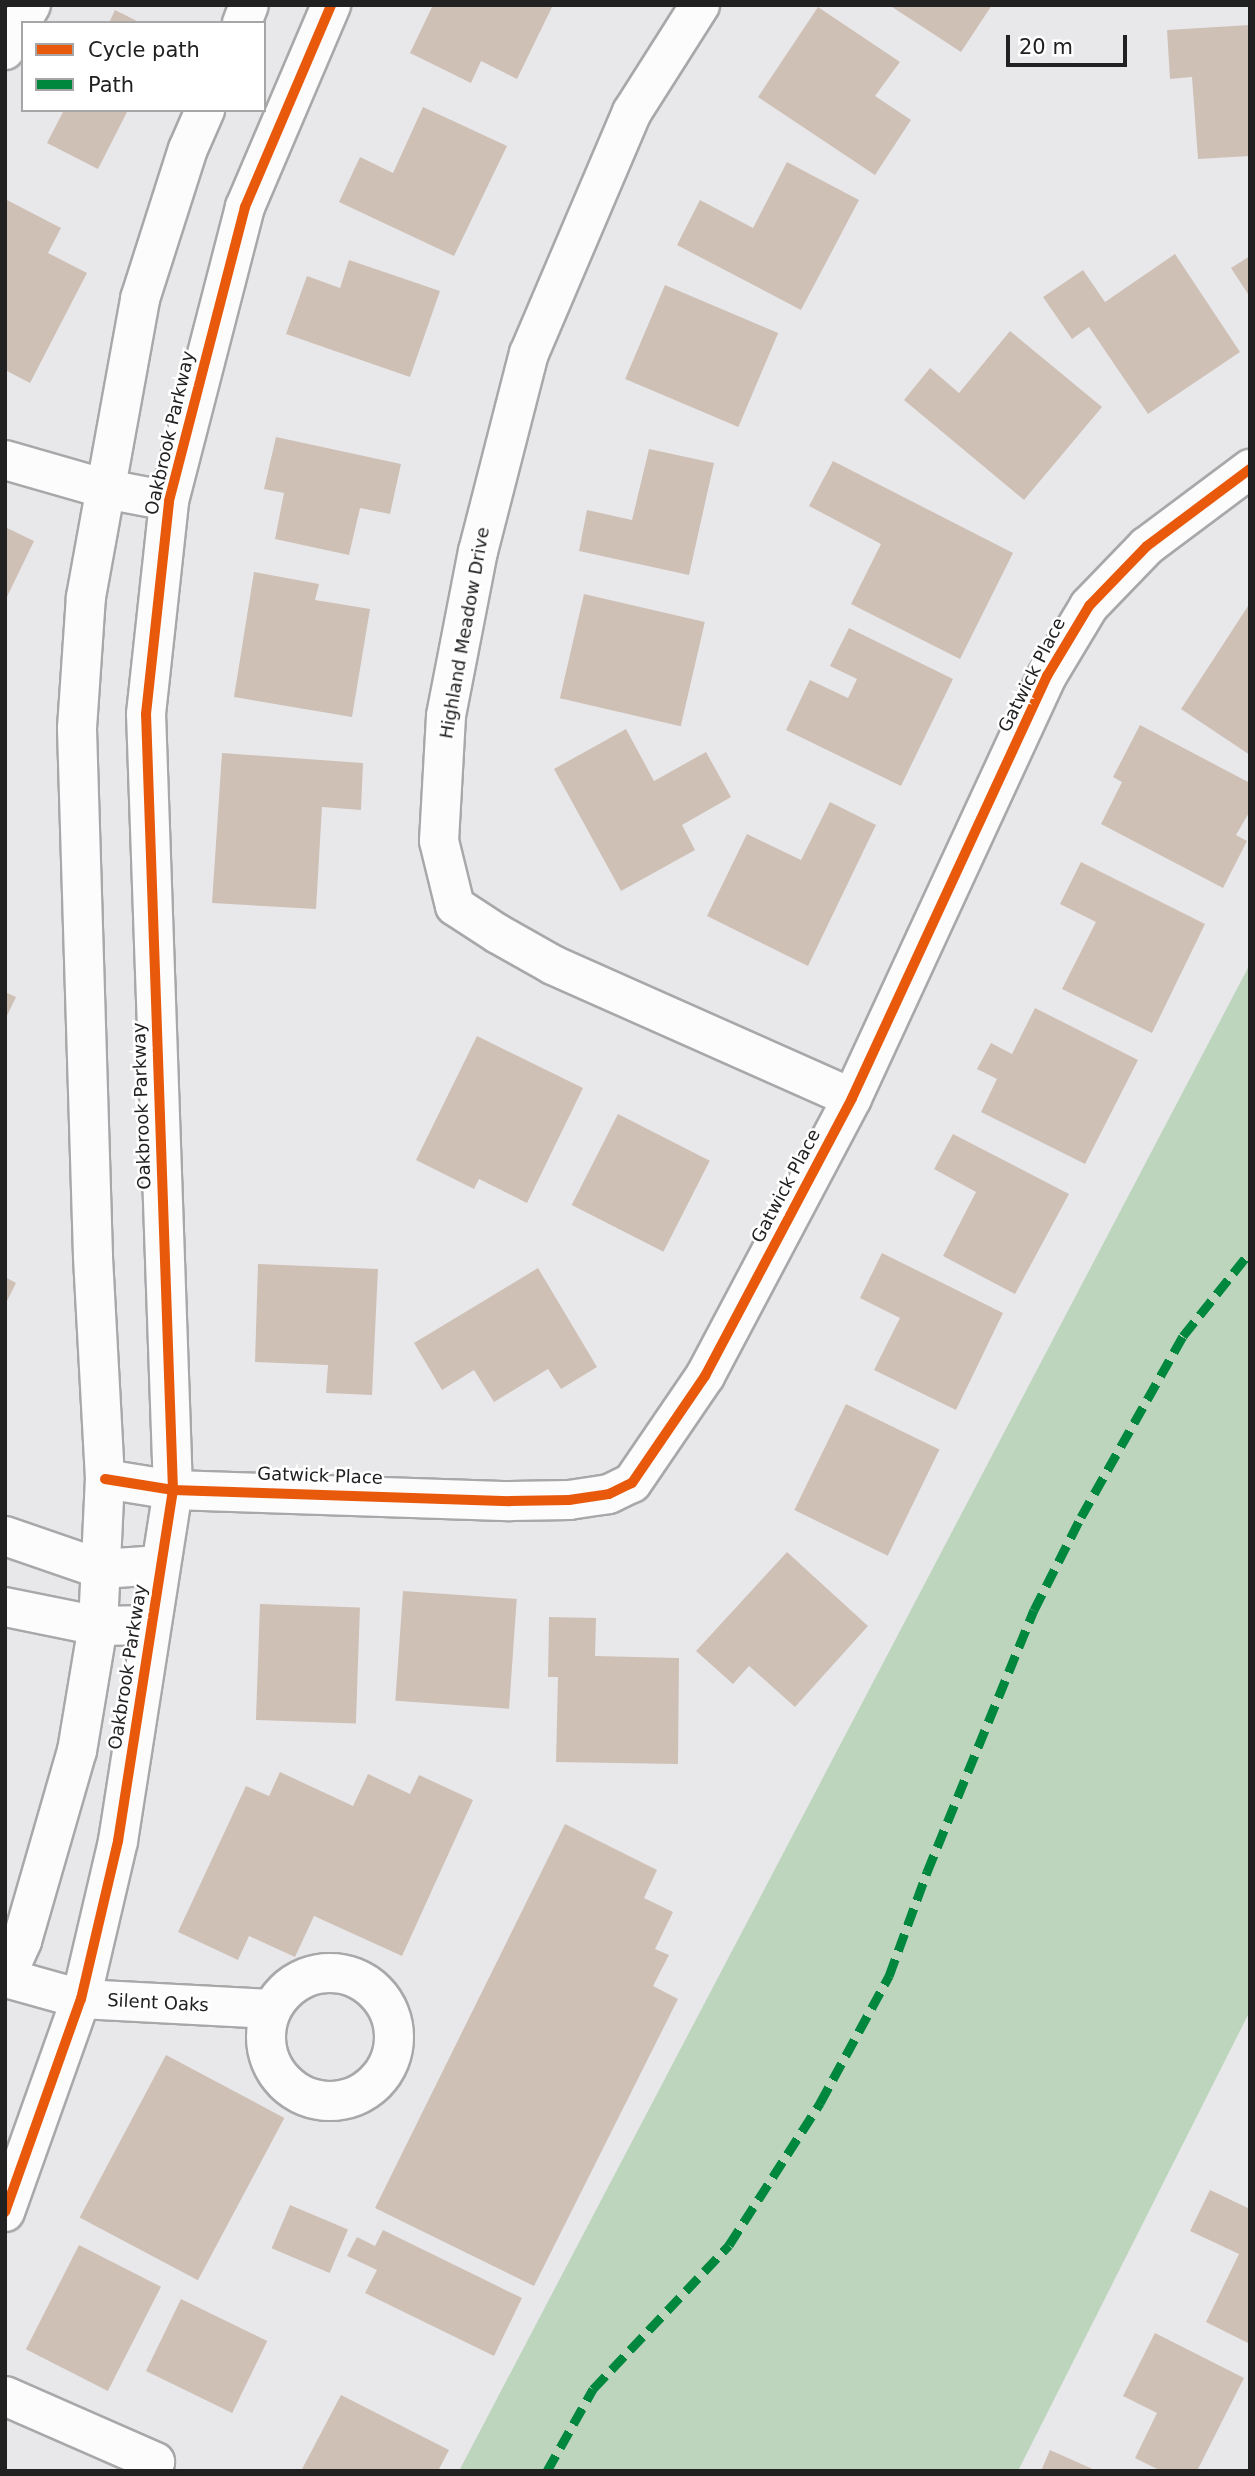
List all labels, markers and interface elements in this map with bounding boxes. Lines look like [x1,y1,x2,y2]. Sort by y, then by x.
legend [21,21,266,112]
scale bar [1010,21,1131,65]
text: 20 m [1019,35,1073,59]
text: Cycle path [88,38,200,62]
text: Path [88,73,134,97]
street label: Oakbrook Parkway [141,349,199,517]
street label: Highland Meadow Drive [436,526,494,740]
street label: Gatwick Place [994,614,1070,736]
street label: Oakbrook Parkway [128,1022,156,1190]
street label: Gatwick Place [747,1125,825,1247]
street label: Gatwick Place [257,1463,383,1489]
street label: Oakbrook Parkway [104,1583,152,1751]
street label: Silent Oaks [107,1990,209,2016]

